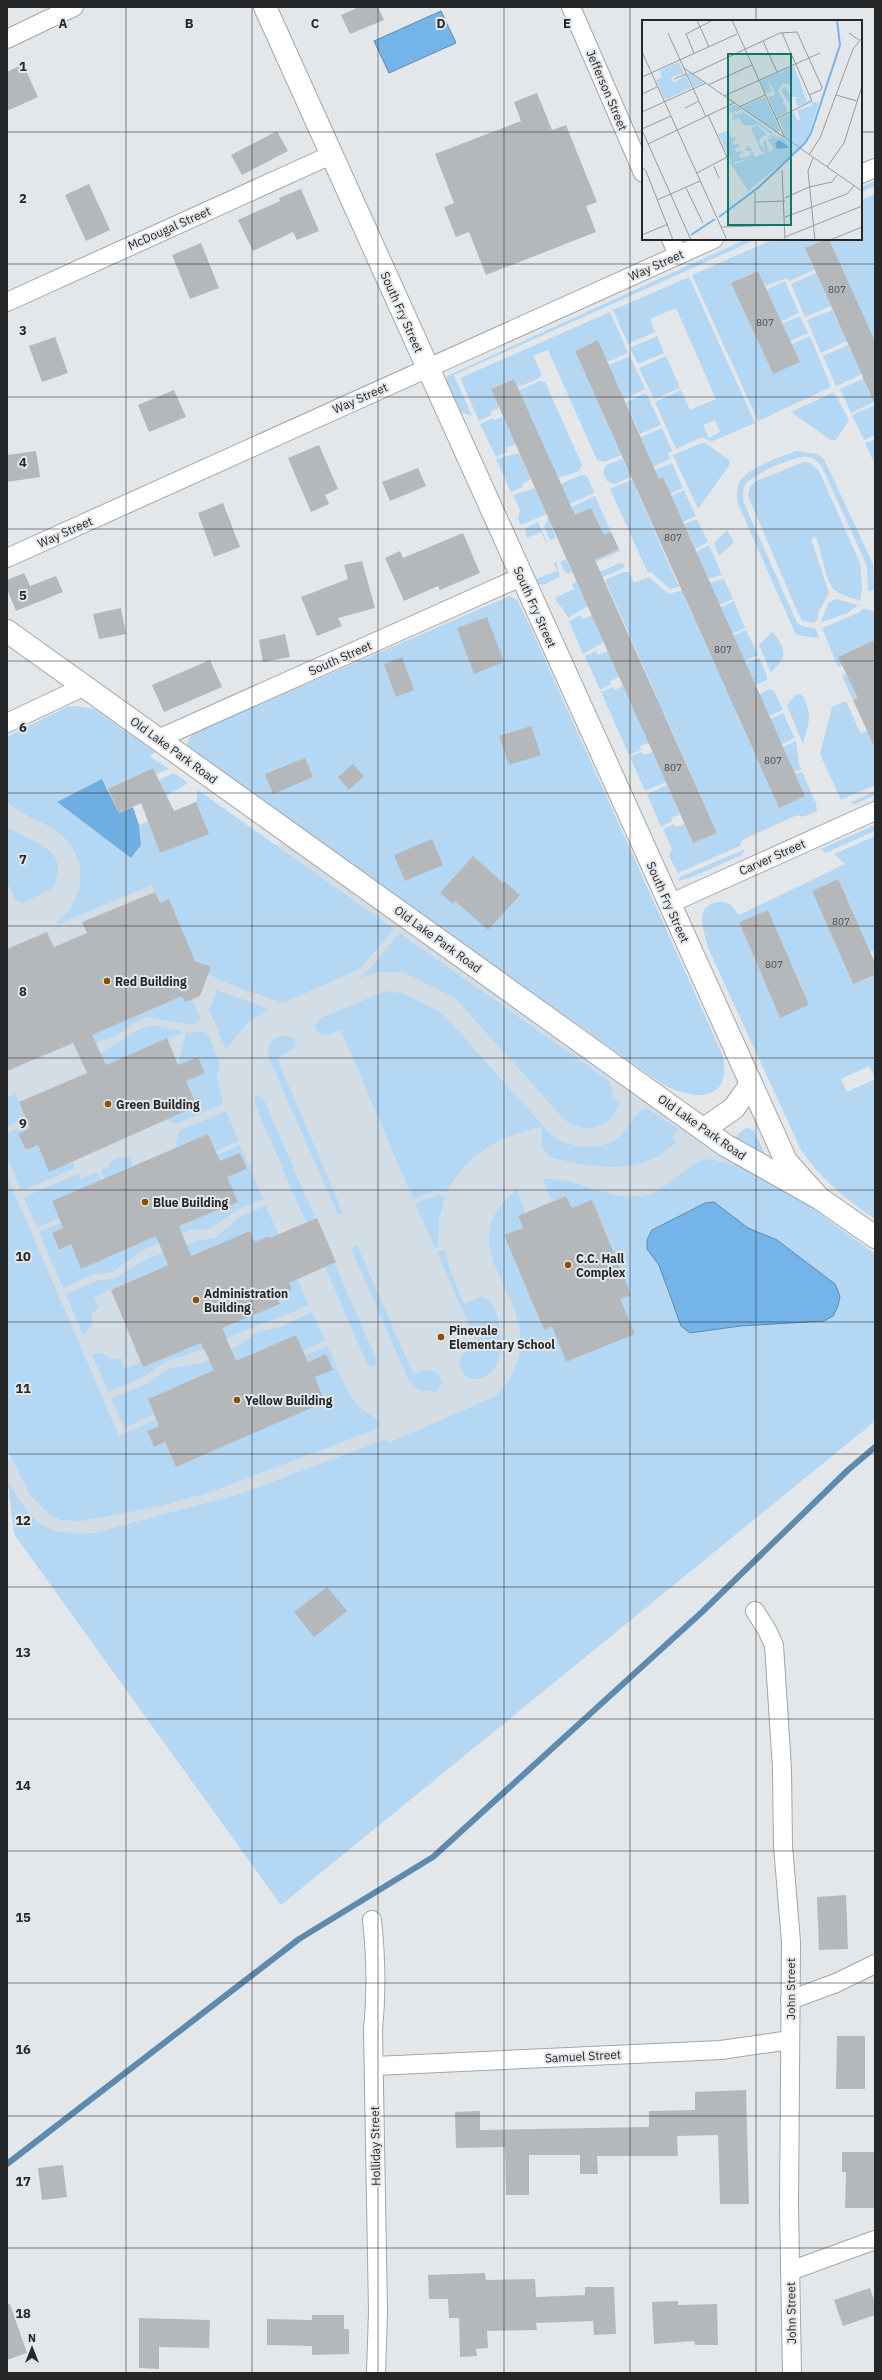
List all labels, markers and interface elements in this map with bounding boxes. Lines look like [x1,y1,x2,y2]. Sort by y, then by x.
text: A [59,15,68,32]
text: B [185,15,194,32]
text: C [311,15,320,32]
text: D [436,15,446,32]
text: E [563,15,571,32]
inset map [642,20,862,240]
street label: Jefferson Street [583,47,631,133]
text: 1 [19,58,27,75]
text: 2 [19,190,27,207]
street label: McDougal Street [125,203,213,253]
street label: Way Street [626,246,686,284]
street label: South Fry Street [377,269,427,355]
house number: 807 [828,283,846,296]
house number: 807 [756,316,774,329]
text: 3 [19,322,27,339]
street label: Way Street [330,379,390,417]
text: 4 [19,454,27,471]
street label: Way Street [35,513,95,551]
house number: 807 [664,531,682,544]
street label: South Fry Street [510,564,560,650]
text: 5 [19,587,27,604]
street label: South Street [306,637,374,679]
house number: 807 [714,643,732,656]
street label: Old Lake Park Road [127,713,221,787]
text: 6 [19,719,27,736]
house number: 807 [764,754,782,767]
house number: 807 [664,761,682,774]
street label: Carver Street [737,836,807,878]
text: 7 [19,851,27,868]
street label: South Fry Street [643,859,693,945]
street label: Old Lake Park Road [391,902,485,976]
house number: 807 [832,915,850,928]
house number: 807 [765,958,783,971]
place label: Red Building [115,974,187,989]
marker: Red Building [102,976,112,986]
text: 8 [19,983,27,1000]
street label: Old Lake Park Road [655,1091,749,1163]
place label: Green Building [116,1097,200,1112]
marker: Green Building [103,1099,113,1109]
text: 9 [19,1115,27,1132]
place label: Blue Building [153,1195,228,1210]
marker: Blue Building [140,1197,150,1207]
text: 10 [15,1248,31,1265]
place label: C.C. Hall Complex [576,1251,626,1280]
marker: C.C. Hall Complex [563,1260,573,1270]
place label: Administration Building [204,1286,288,1315]
marker: Administration Building [191,1295,201,1305]
place label: Pinevale Elementary School [449,1323,555,1352]
marker: Pinevale Elementary School [436,1332,446,1342]
text: 11 [15,1380,31,1397]
place label: Yellow Building [245,1393,333,1408]
marker: Yellow Building [232,1395,242,1405]
text: 12 [15,1512,31,1529]
text: 13 [15,1644,31,1661]
text: 14 [15,1777,31,1794]
text: 15 [15,1909,31,1926]
street label: John Street [783,1958,798,2020]
text: 16 [15,2041,31,2058]
street label: Samuel Street [545,2047,621,2065]
street label: Holliday Street [367,2106,383,2186]
text: 17 [15,2173,31,2190]
street label: John Street [783,2282,799,2344]
text: 18 [15,2305,31,2322]
north arrow [12,2328,52,2368]
text: N [28,2331,36,2345]

